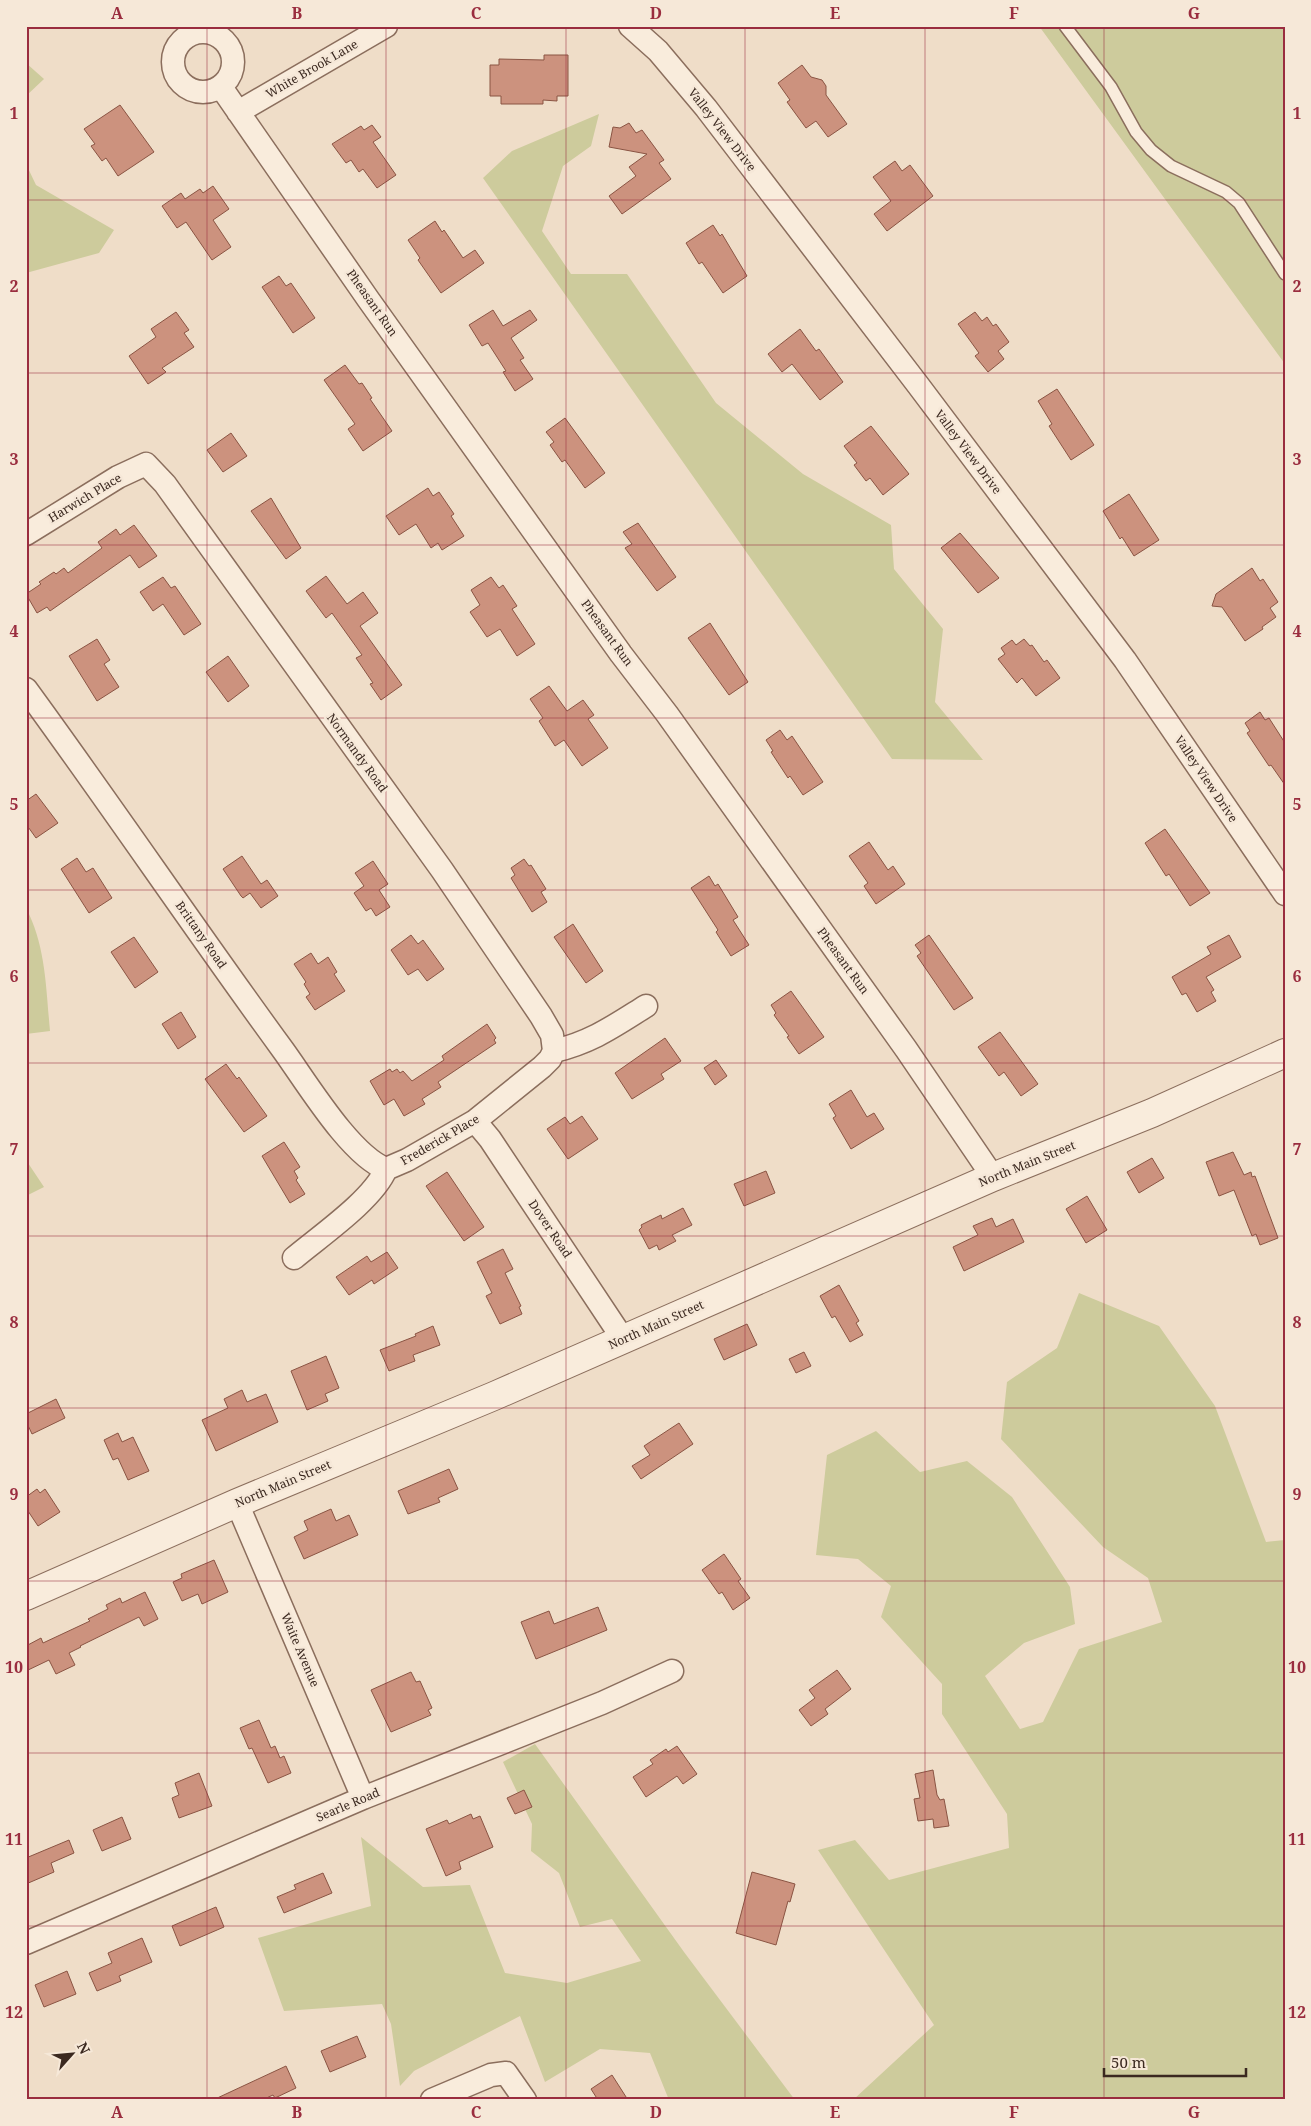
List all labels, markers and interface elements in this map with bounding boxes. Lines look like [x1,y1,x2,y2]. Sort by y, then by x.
text: A [111,2,124,24]
text: B [292,2,303,24]
text: C [471,2,482,24]
text: D [650,2,662,24]
text: E [830,2,840,24]
text: F [1009,2,1019,24]
text: G [1188,2,1200,24]
street label: White Brook Lane [263,35,361,102]
street label: Valley View Drive [685,85,760,175]
text: 1 [9,102,19,124]
text: 1 [1292,102,1302,124]
street label: Pheasant Run [343,266,402,340]
text: 2 [9,275,19,297]
text: 2 [1292,275,1302,297]
street label: Valley View Drive [931,406,1006,497]
text: 3 [9,448,19,470]
text: 3 [1292,448,1302,470]
street label: Harwich Place [45,469,125,526]
street label: Pheasant Run [577,596,638,670]
text: 4 [9,620,19,642]
text: 4 [1292,620,1302,642]
street label: Normandy Road [323,710,392,796]
street label: Valley View Drive [1171,732,1242,825]
text: 5 [9,793,19,815]
text: 5 [1292,793,1302,815]
street label: Brittany Road [172,898,231,972]
street label: Pheasant Run [813,924,874,998]
text: 6 [9,965,19,987]
text: 6 [1292,965,1302,987]
street label: Frederick Place [397,1110,482,1169]
street label: North Main Street [976,1136,1078,1191]
text: 7 [9,1138,19,1160]
text: 7 [1292,1138,1302,1160]
street label: Dover Road [525,1196,576,1262]
street label: North Main Street [605,1296,706,1353]
text: 8 [9,1311,19,1333]
text: 8 [1292,1311,1302,1333]
street label: North Main Street [232,1456,333,1511]
text: 9 [9,1483,19,1505]
text: 9 [1292,1483,1302,1505]
street label: Waite Avenue [277,1610,324,1689]
text: 10 [5,1656,23,1678]
text: 10 [1288,1656,1306,1678]
street label: Searle Road [313,1783,383,1826]
text: 11 [5,1828,23,1850]
text: 11 [1288,1828,1306,1850]
text: 12 [5,2001,23,2023]
text: 12 [1288,2001,1306,2023]
north arrow [48,2028,98,2078]
text: N [73,2039,95,2057]
scale bar [1104,2046,1246,2078]
text: 50 m [1111,2052,1146,2072]
text: A [111,2101,124,2123]
text: B [292,2101,303,2123]
text: C [471,2101,482,2123]
text: D [650,2101,662,2123]
text: E [830,2101,840,2123]
text: F [1009,2101,1019,2123]
text: G [1188,2101,1200,2123]

